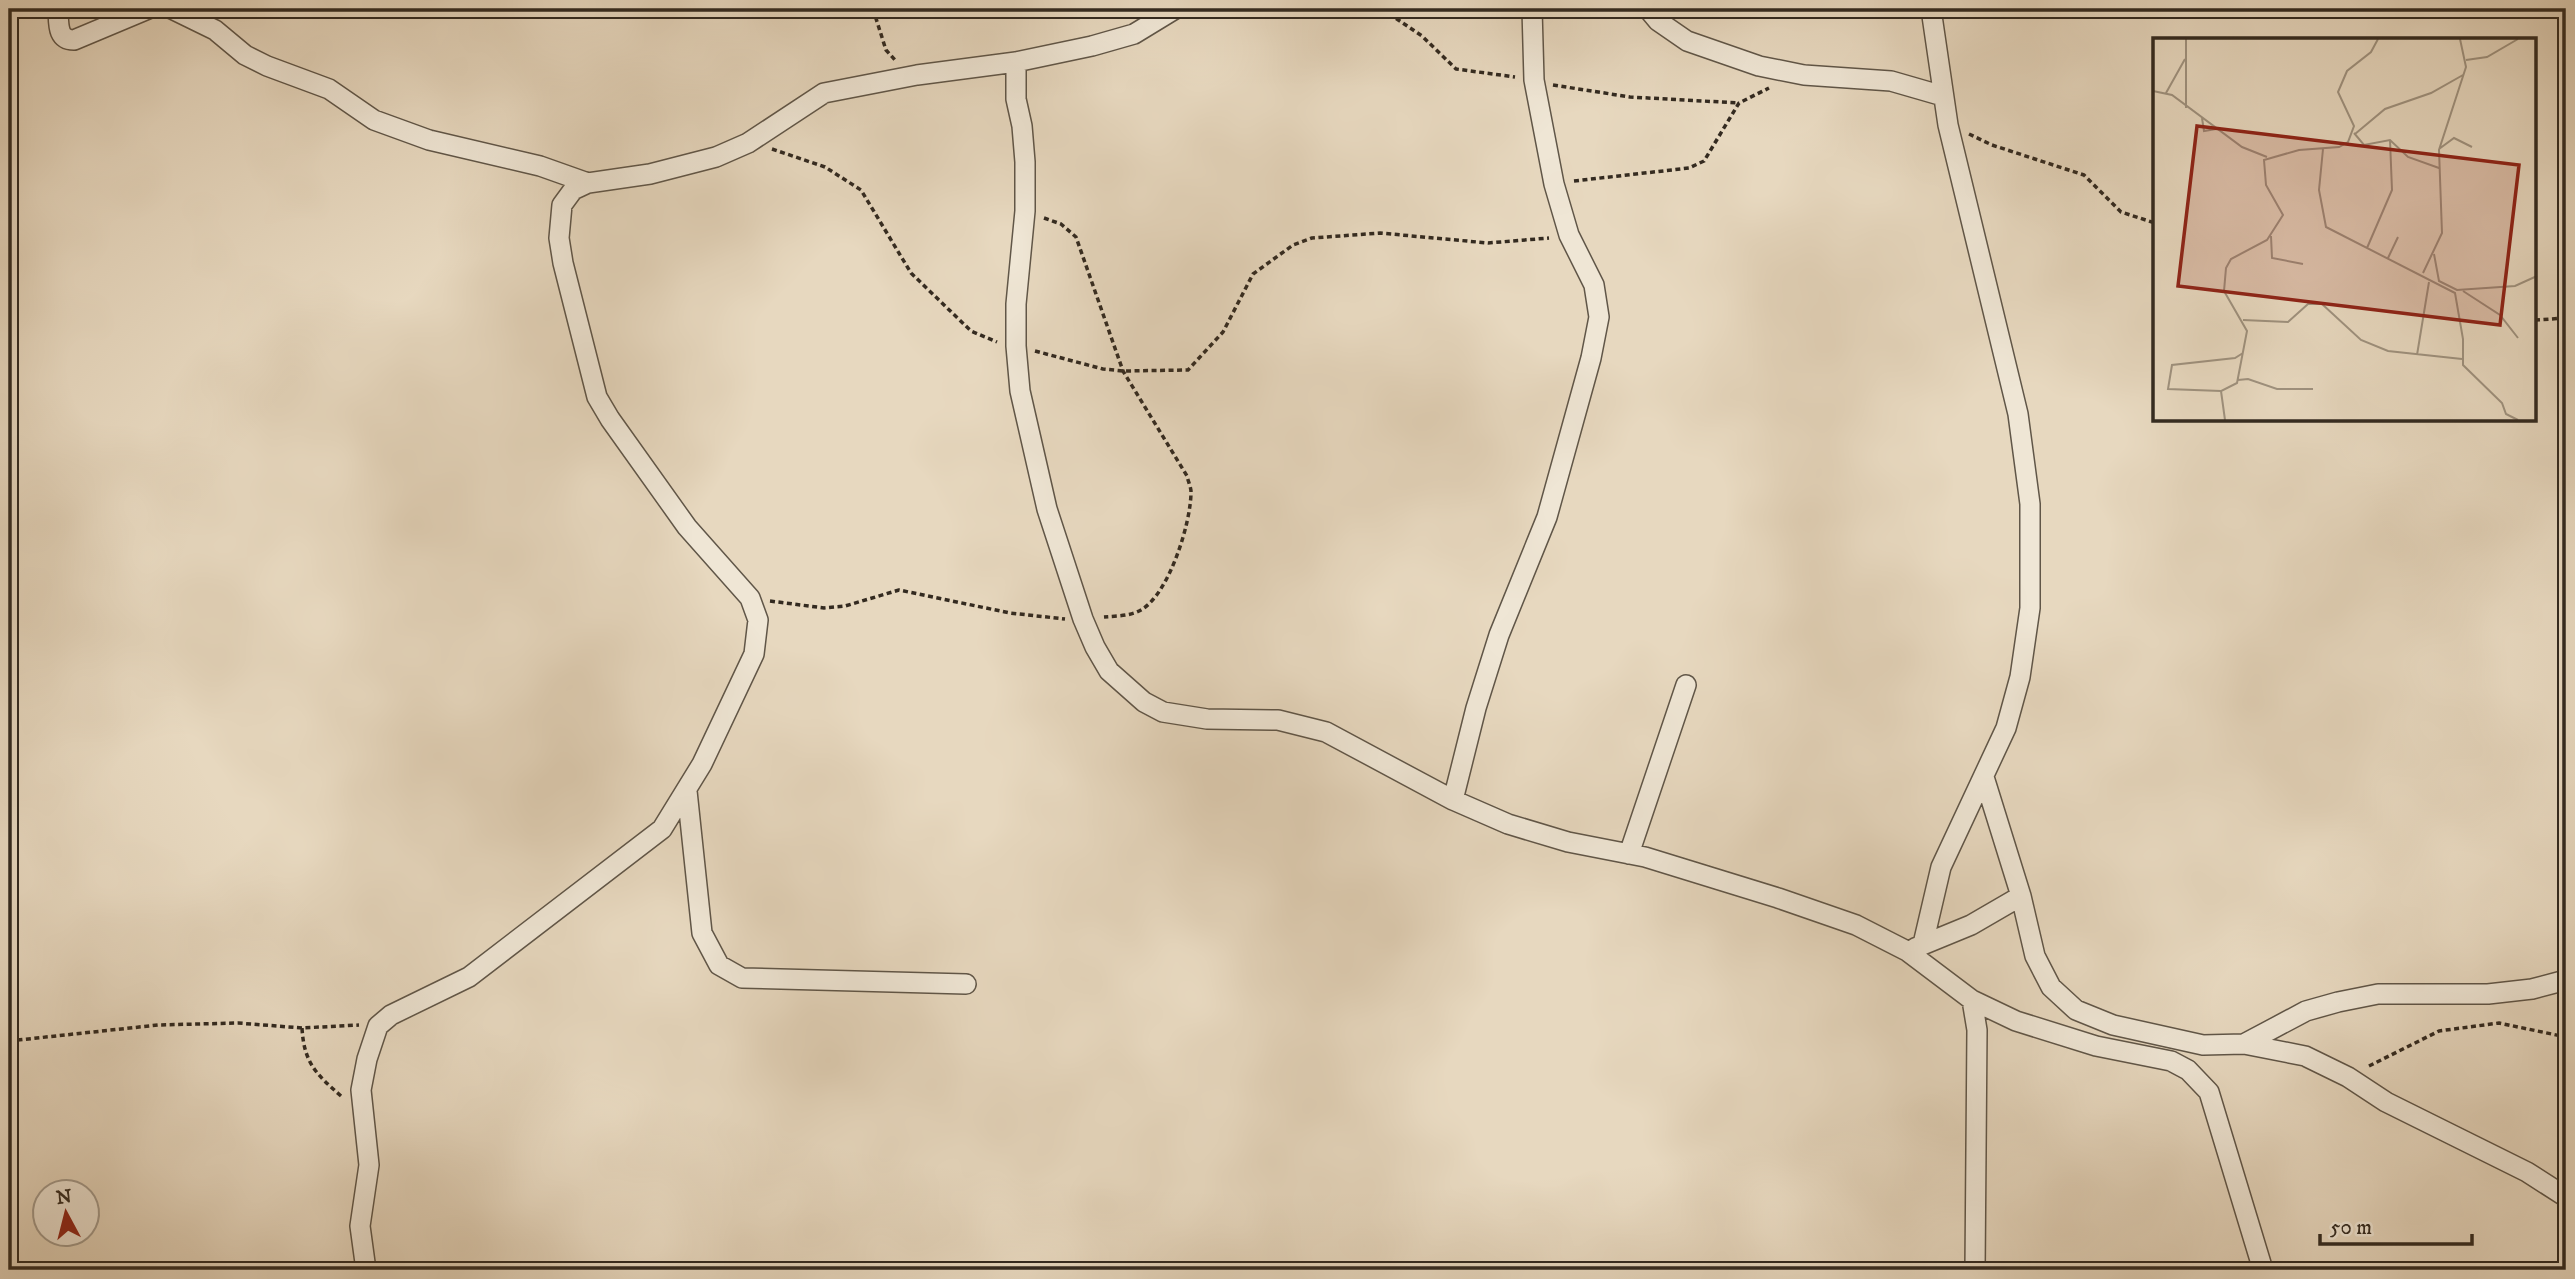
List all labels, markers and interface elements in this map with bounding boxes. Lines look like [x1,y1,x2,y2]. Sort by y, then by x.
inset map [2153,38,2536,422]
north arrow [32,1178,102,1248]
text: N [55,1185,74,1210]
scale bar [2320,1202,2472,1246]
text: 50 m [2330,1215,2372,1241]

